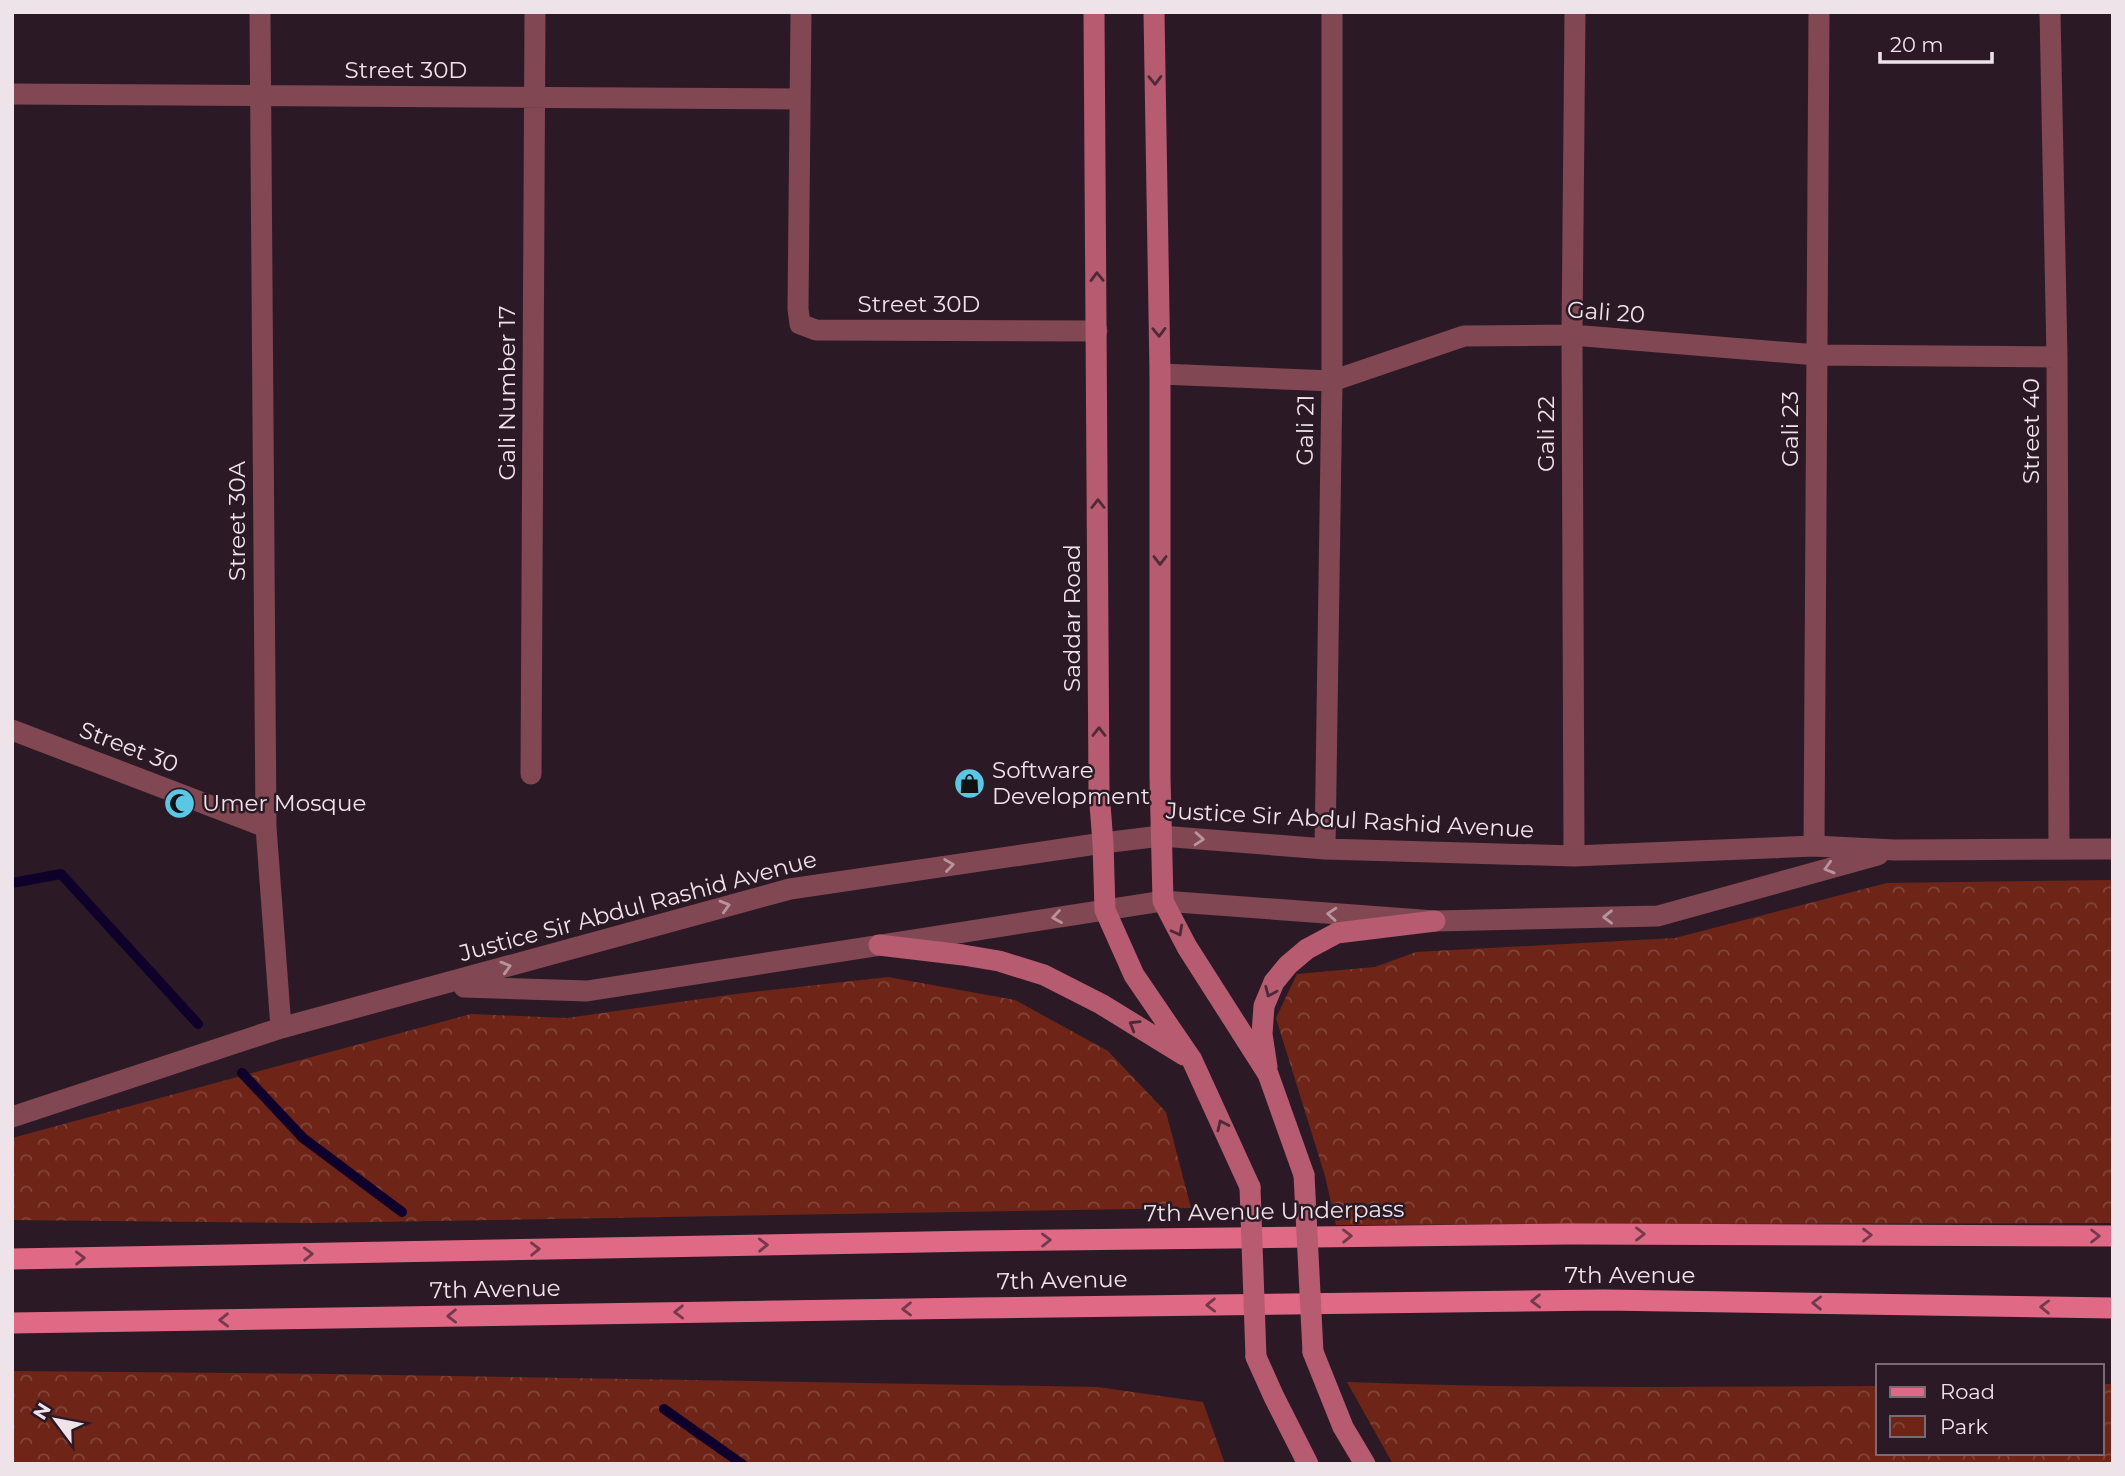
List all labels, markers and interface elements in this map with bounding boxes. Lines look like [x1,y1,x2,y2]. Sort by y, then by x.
scale bar [1880,21,1992,65]
text: 20 m [1890,32,1944,57]
street label: Street 30D [345,56,467,84]
one-way arrow [1147,76,1163,86]
one-way arrow [1089,271,1105,282]
street label: Street 30D [858,290,980,318]
street label: Gali 20 [1566,295,1646,329]
street label: Gali Number 17 [493,306,521,480]
one-way arrow [1151,328,1167,338]
street label: Street 40 [2017,378,2045,484]
street label: Gali 23 [1776,391,1804,467]
street label: Gali 21 [1290,394,1320,466]
street label: Gali 22 [1532,396,1560,472]
street label: Street 30A [223,460,251,581]
one-way arrow [1090,499,1106,509]
street label: Saddar Road [1058,544,1086,692]
one-way arrow [1152,555,1168,566]
street label: Street 30 [76,715,182,779]
one-way arrow [1091,726,1107,737]
place label: Software Development [992,756,1150,810]
shop icon: Software Development [952,766,986,800]
mosque icon: Umer Mosque [162,786,196,820]
place label: Umer Mosque [202,789,366,817]
street label: Justice Sir Abdul Rashid Avenue [1164,796,1535,844]
one-way arrow [1193,831,1204,846]
street label: Justice Sir Abdul Rashid Avenue [455,845,820,968]
one-way arrow [943,858,955,873]
one-way arrow [1823,860,1835,875]
one-way arrow [719,900,731,915]
one-way arrow [1326,907,1337,922]
one-way arrow [1051,909,1063,924]
one-way arrow [1602,909,1613,925]
one-way arrow [1170,923,1183,936]
one-way arrow [500,961,512,976]
one-way arrow [1264,985,1278,998]
one-way arrow [1128,1020,1141,1033]
one-way arrow [1216,1119,1230,1132]
street label: 7th Avenue Underpass [1143,1195,1405,1227]
one-way arrow [1635,1226,1645,1242]
one-way arrow [1862,1227,1873,1243]
one-way arrow [2090,1228,2100,1244]
one-way arrow [1342,1229,1353,1244]
one-way arrow [1041,1232,1052,1248]
one-way arrow [758,1237,769,1253]
one-way arrow [530,1242,541,1257]
one-way arrow [303,1246,314,1262]
one-way arrow [76,1250,86,1266]
street label: 7th Avenue [1565,1261,1695,1289]
street label: 7th Avenue [996,1265,1128,1295]
street label: 7th Avenue [429,1274,561,1304]
one-way arrow [1530,1293,1541,1309]
one-way arrow [1811,1296,1822,1311]
one-way arrow [1205,1297,1215,1313]
one-way arrow [2039,1299,2049,1315]
one-way arrow [901,1301,912,1316]
one-way arrow [674,1304,684,1320]
one-way arrow [446,1308,457,1324]
one-way arrow [219,1312,230,1327]
legend [1876,1364,2104,1455]
text: Road [1940,1379,1995,1404]
north arrow [21,1385,91,1455]
text: N [28,1399,56,1424]
text: Park [1940,1414,1988,1439]

